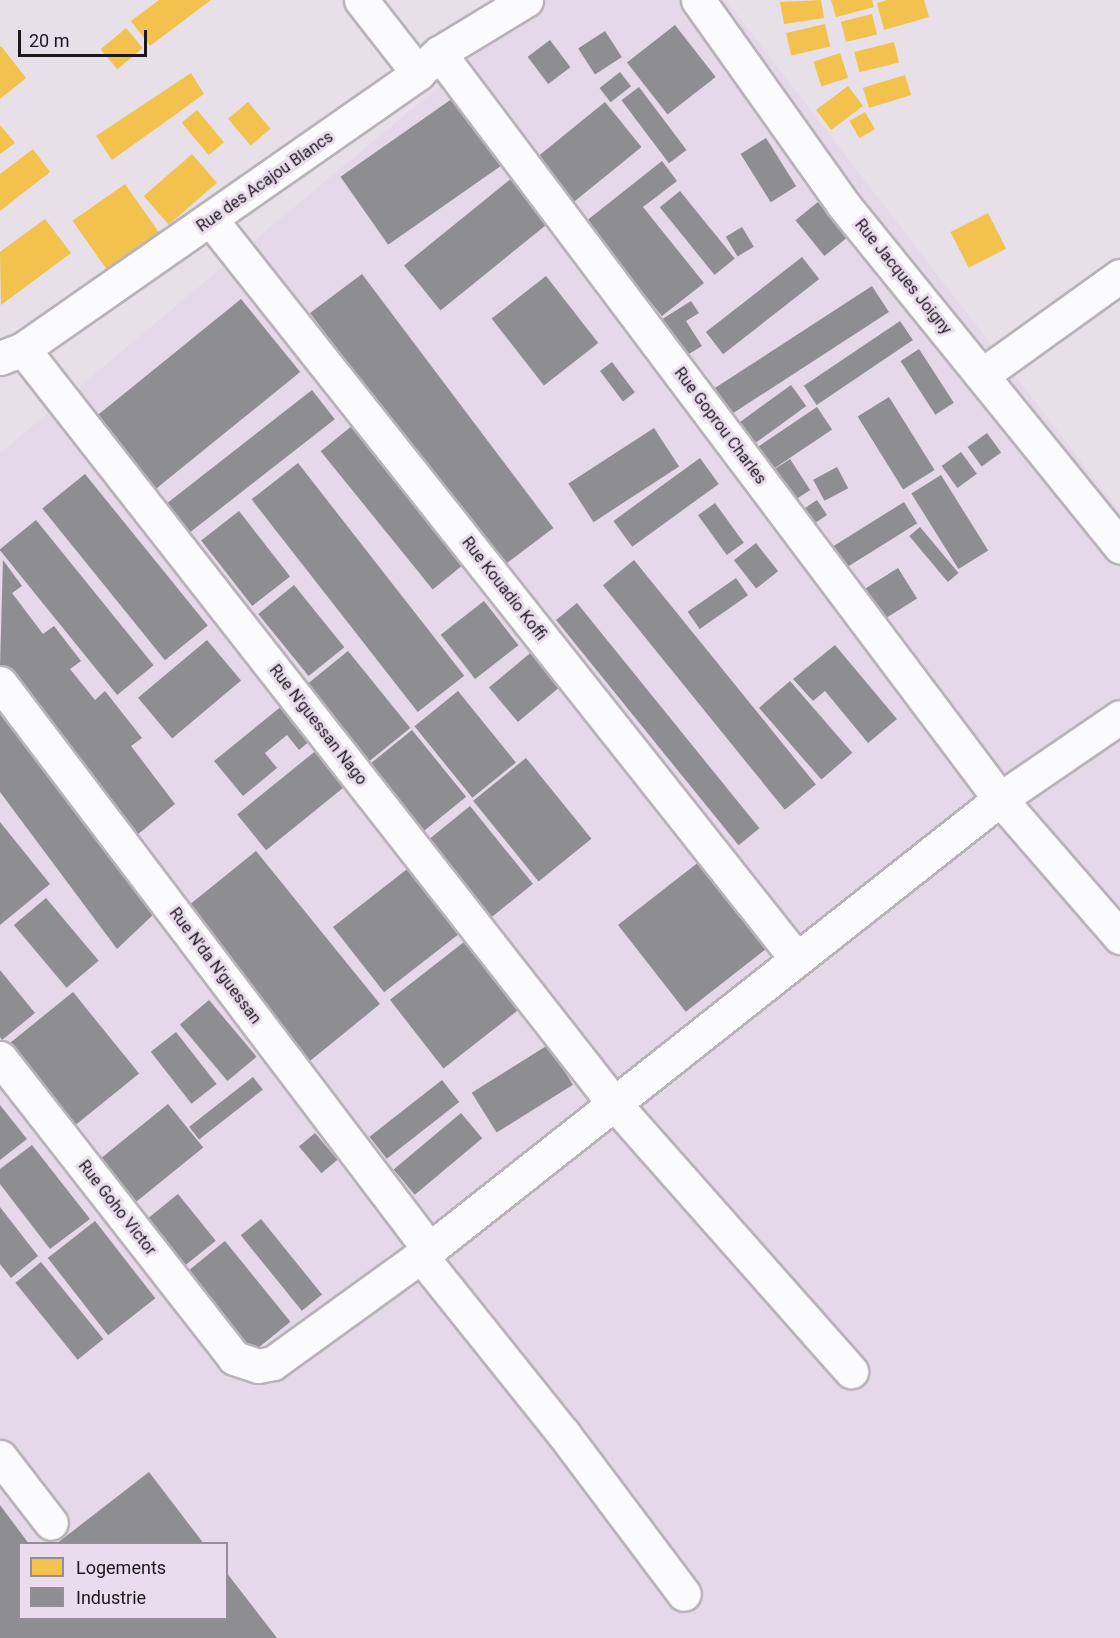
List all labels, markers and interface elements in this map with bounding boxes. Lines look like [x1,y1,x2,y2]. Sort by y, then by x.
scale bar [21,18,150,56]
text: 20 m [29,30,69,51]
street label: Rue des Acajou Blancs [193,128,337,236]
street label: Rue Jacques Joigny [851,215,955,339]
street label: Rue Goprou Charles [670,364,770,488]
street label: Rue Kouadio Koffi [458,533,550,645]
street label: Rue N'guessan Nago [265,661,371,789]
street label: Rue N'da N'guessan [165,904,265,1028]
street label: Rue Goho Victor [74,1157,160,1259]
legend [18,1542,228,1620]
text: Logements [76,1557,166,1578]
text: Industrie [76,1587,146,1608]

